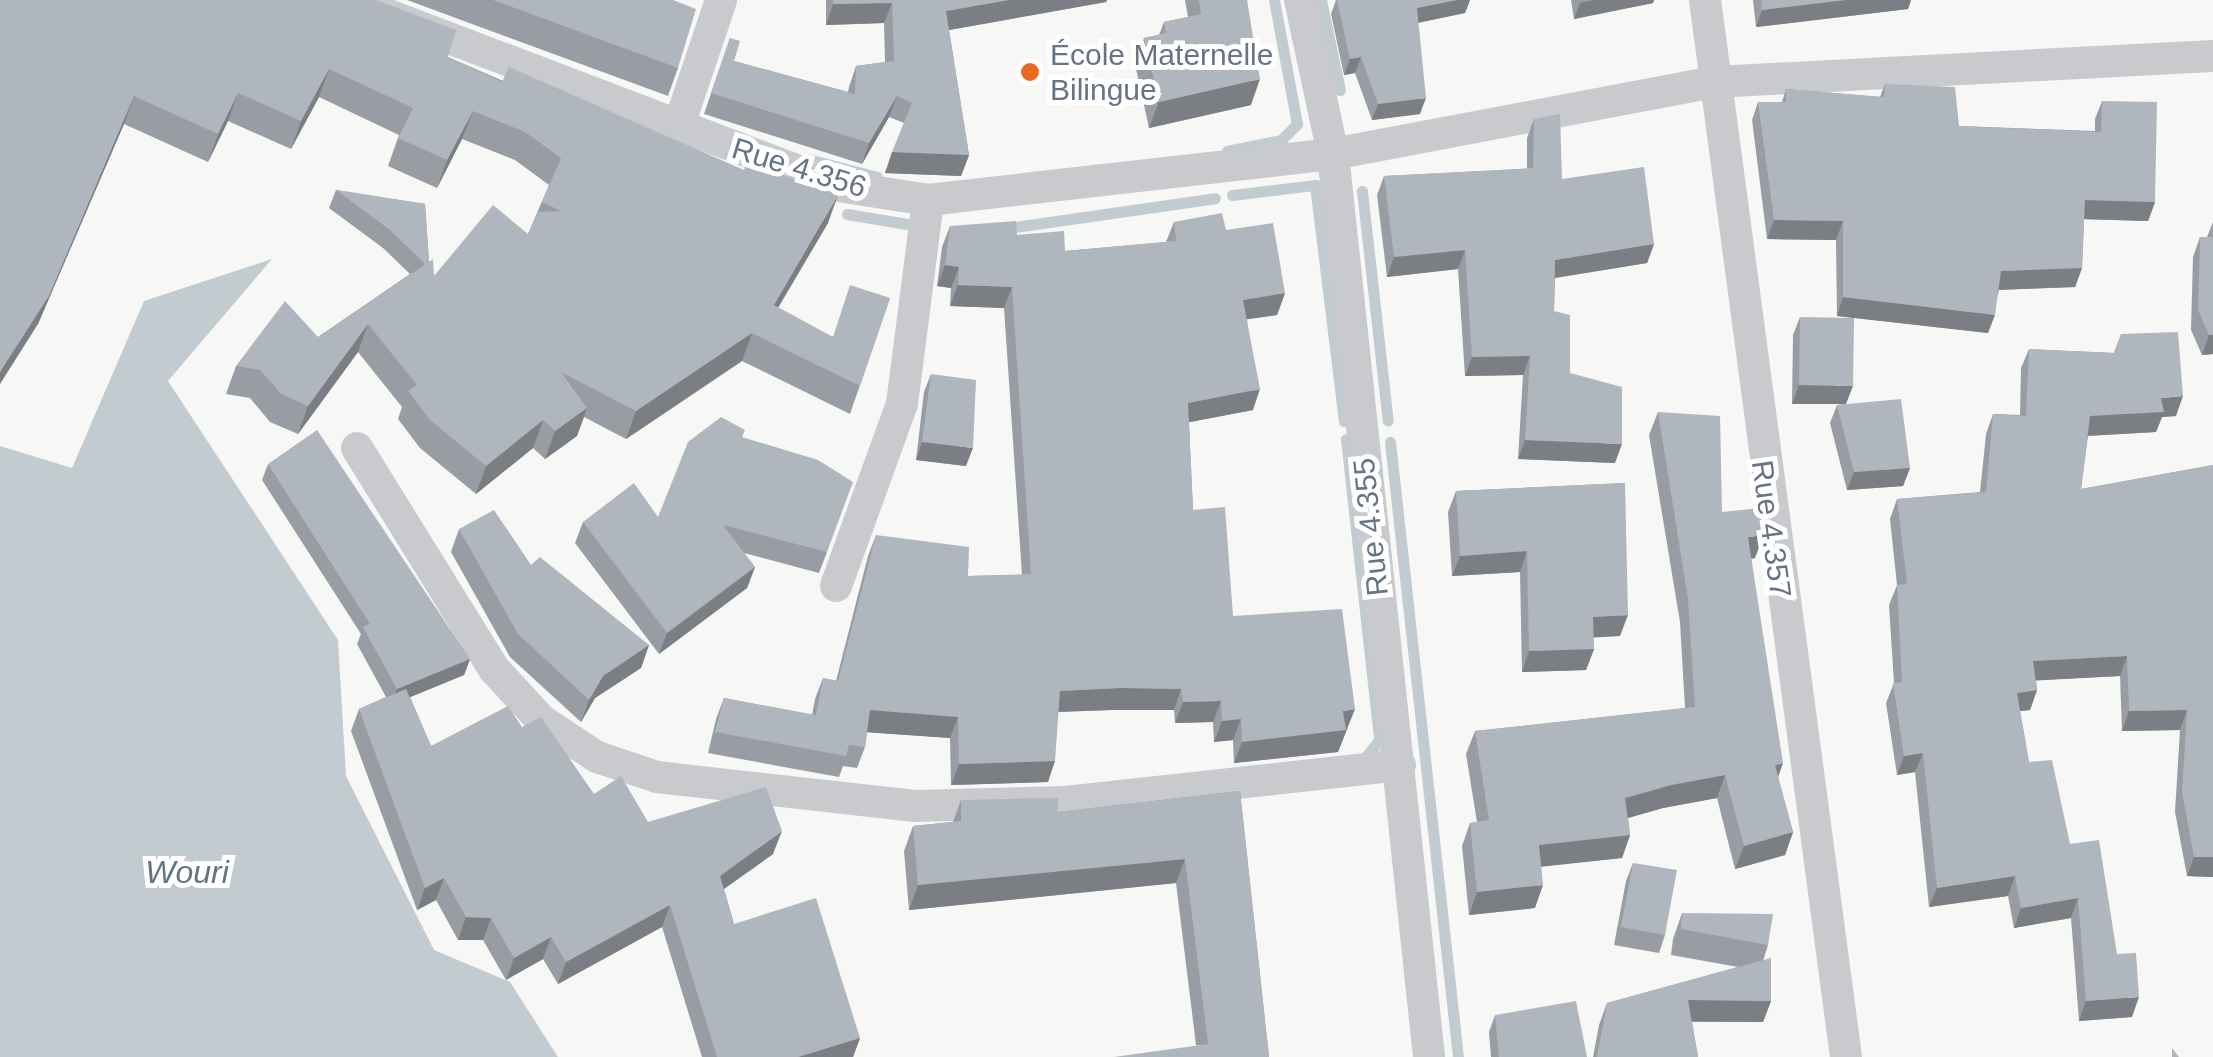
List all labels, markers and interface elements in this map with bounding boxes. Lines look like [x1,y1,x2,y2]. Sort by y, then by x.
place label: École Maternelle Bilingue [1050,37,1273,108]
marker: École Maternelle Bilingue [1019,61,1041,83]
street label: Rue 4.356 [728,131,870,205]
street label: Rue 4.355 [1346,456,1396,598]
street label: Rue 4.357 [1744,458,1798,600]
water label: Wouri [145,853,229,891]

